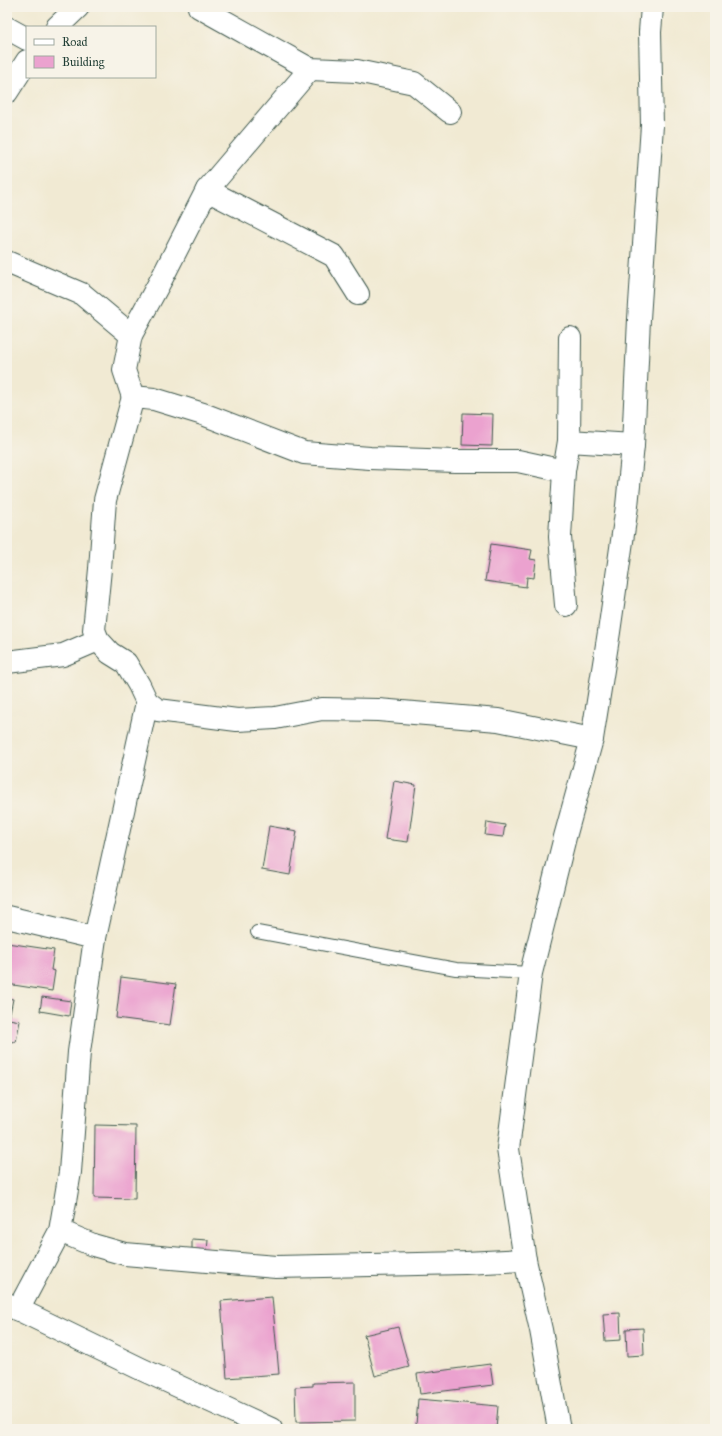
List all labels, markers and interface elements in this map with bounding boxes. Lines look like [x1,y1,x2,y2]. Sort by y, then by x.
legend [26,26,156,78]
text: Road [62,35,88,49]
text: Building [62,55,105,70]

